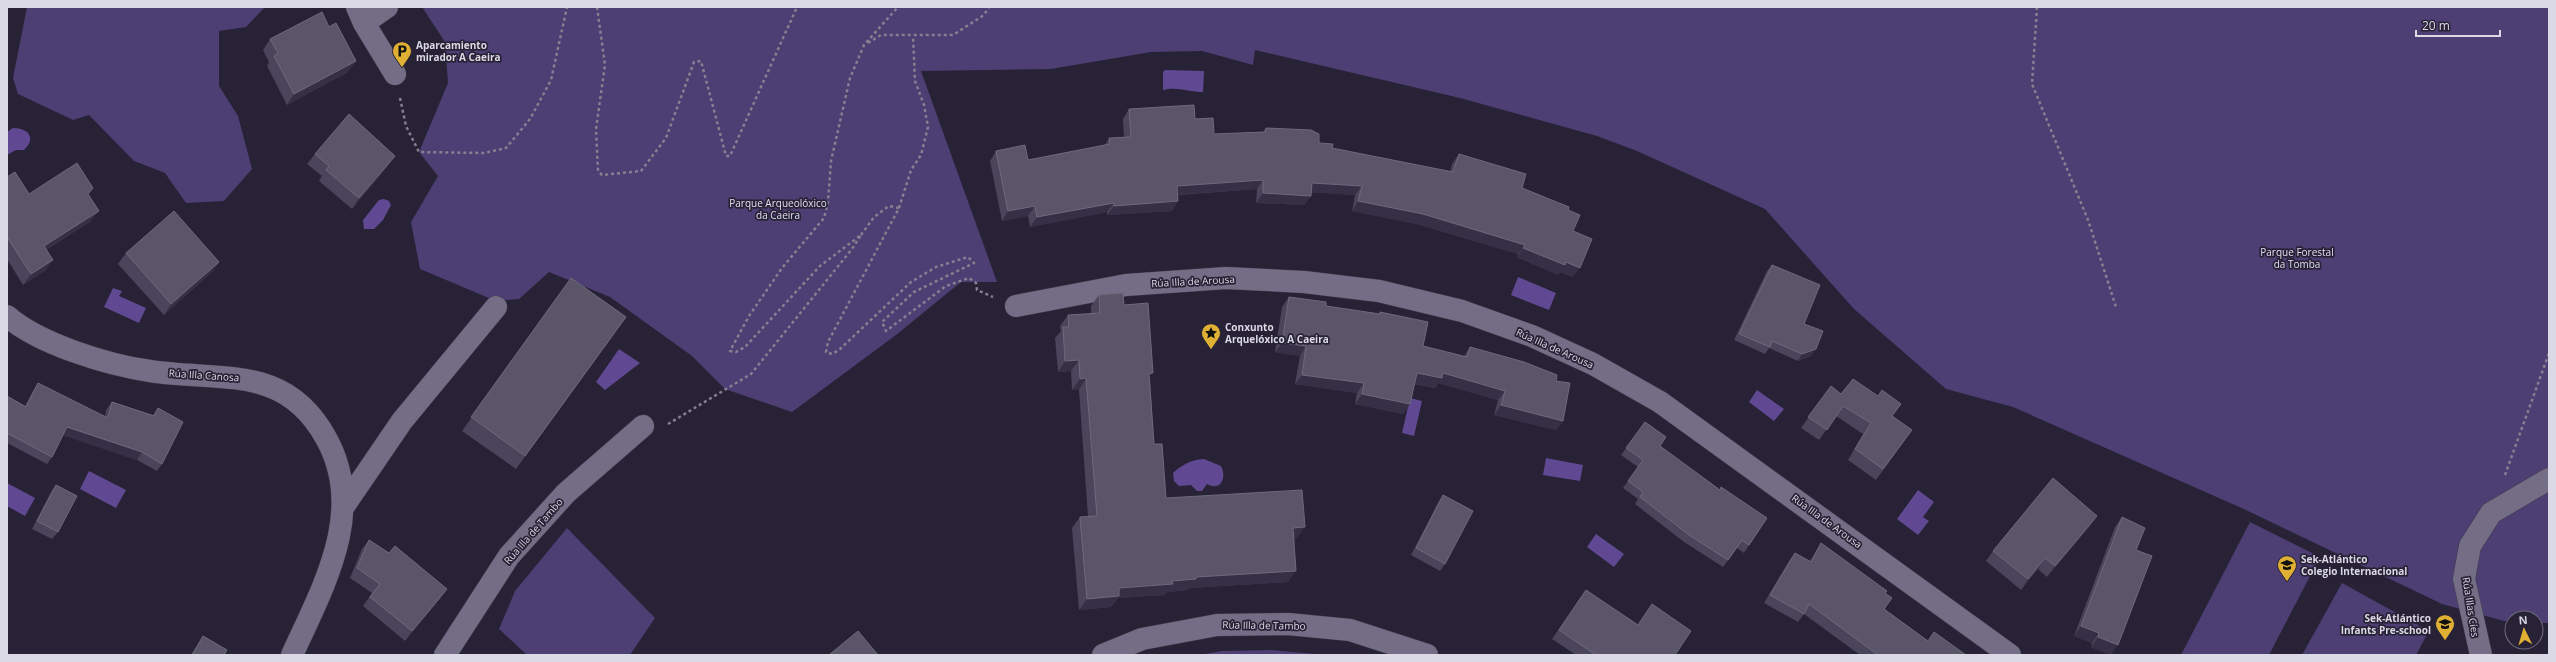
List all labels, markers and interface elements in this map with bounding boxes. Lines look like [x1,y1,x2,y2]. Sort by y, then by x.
scale bar [2416,12,2500,38]
text: 20 m [2422,17,2450,34]
place label: Aparcamiento mirador A Caeira [416,38,501,64]
parking icon: Aparcamiento mirador A Caeira [391,40,413,68]
park label: Parque Arqueolóxico da Caeira [729,196,827,222]
park label: Parque Forestal da Tomba [2260,245,2334,271]
street label: Rúa Illa de Arousa [1151,272,1235,290]
place label: Conxunto Arquelóxico A Caeira [1225,320,1329,346]
place icon: Conxunto Arquelóxico A Caeira [1200,322,1222,350]
street label: Rúa Illa de Arousa [1514,325,1596,371]
street label: Rúa Illa Canosa [168,366,240,384]
street label: Rúa Illa de Arousa [1789,491,1865,551]
street label: Rúa Illa de Tambo [500,495,566,567]
place label: Sek-Atlántico Colegio Internacional [2301,552,2407,578]
school or university icon: Sek-Atlántico Colegio Internacional [2276,554,2298,582]
street label: Rúa Illas Cíes [2459,576,2483,638]
north arrow [2504,610,2544,650]
place label: Sek-Atlántico Infants Pre-school [2341,611,2431,637]
text: N [2518,612,2528,627]
school or university icon: Sek-Atlántico Infants Pre-school [2434,613,2456,641]
street label: Rúa Illa de Tambo [1222,617,1306,633]

